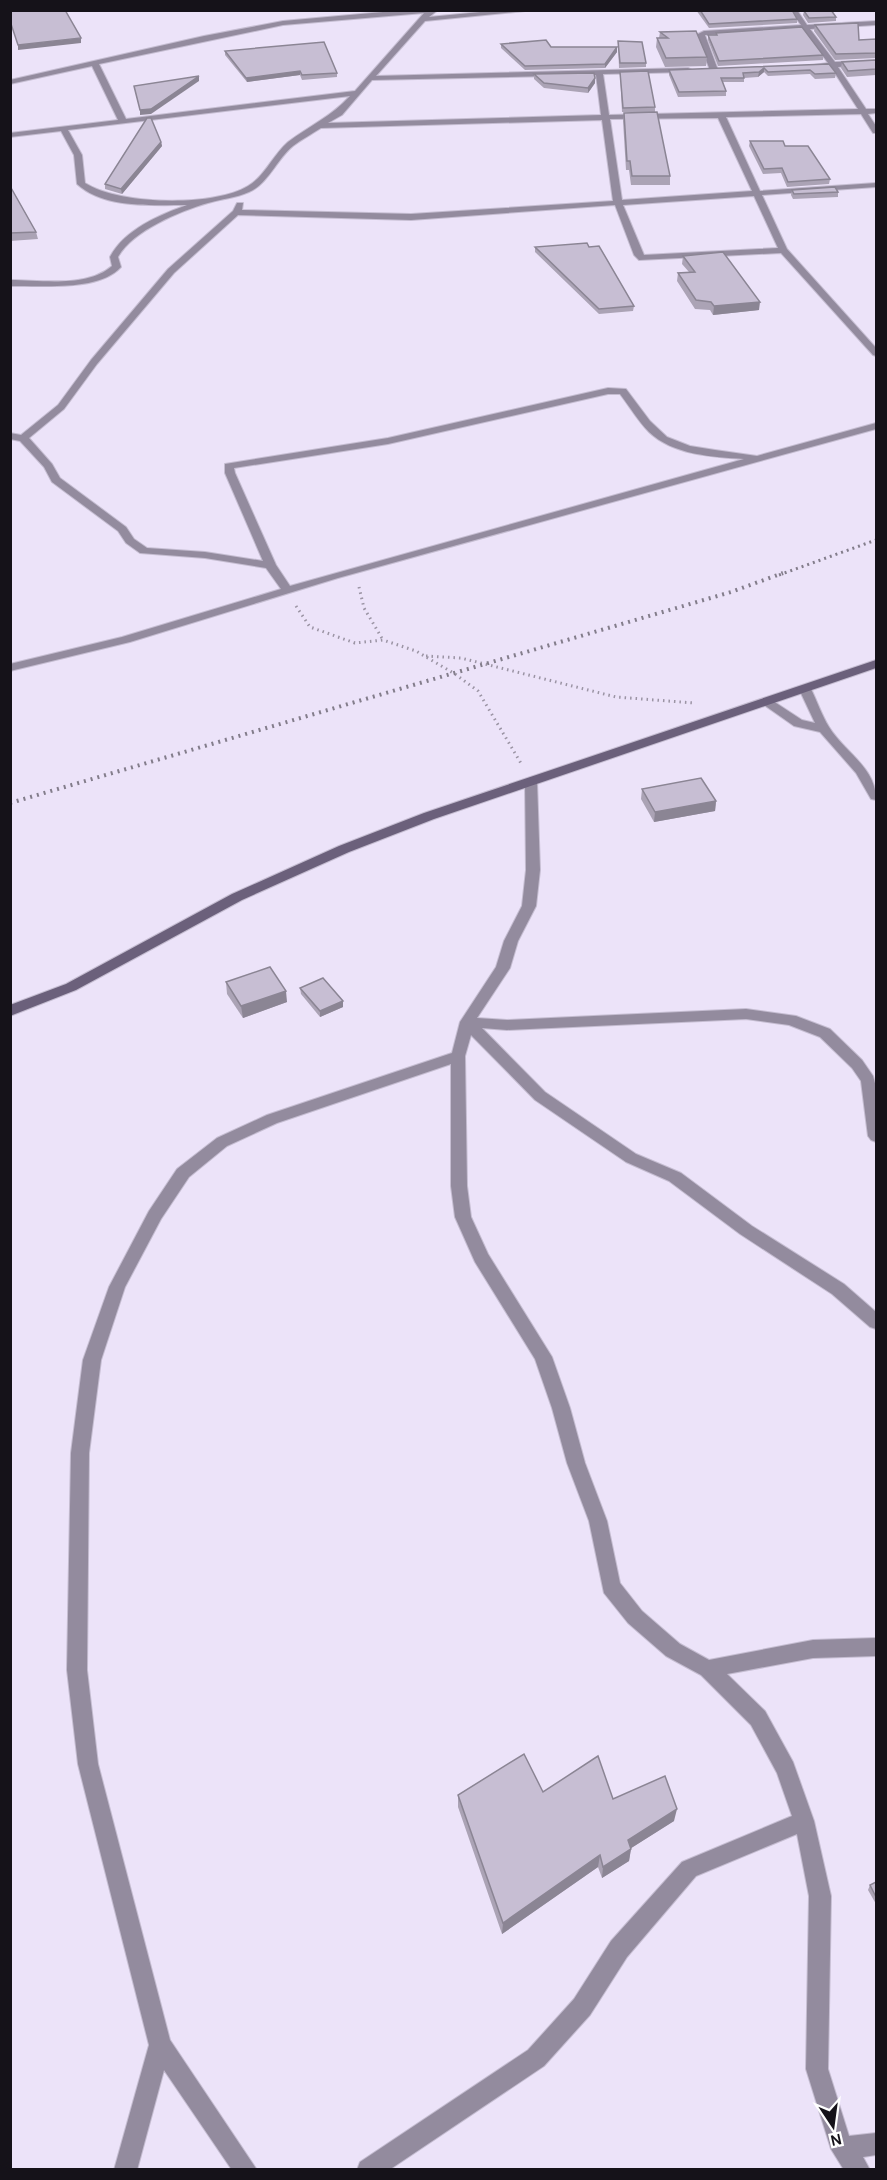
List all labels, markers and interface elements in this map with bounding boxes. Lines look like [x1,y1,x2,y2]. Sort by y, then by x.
north arrow [803,2096,863,2156]
text: N [829,2130,844,2151]

